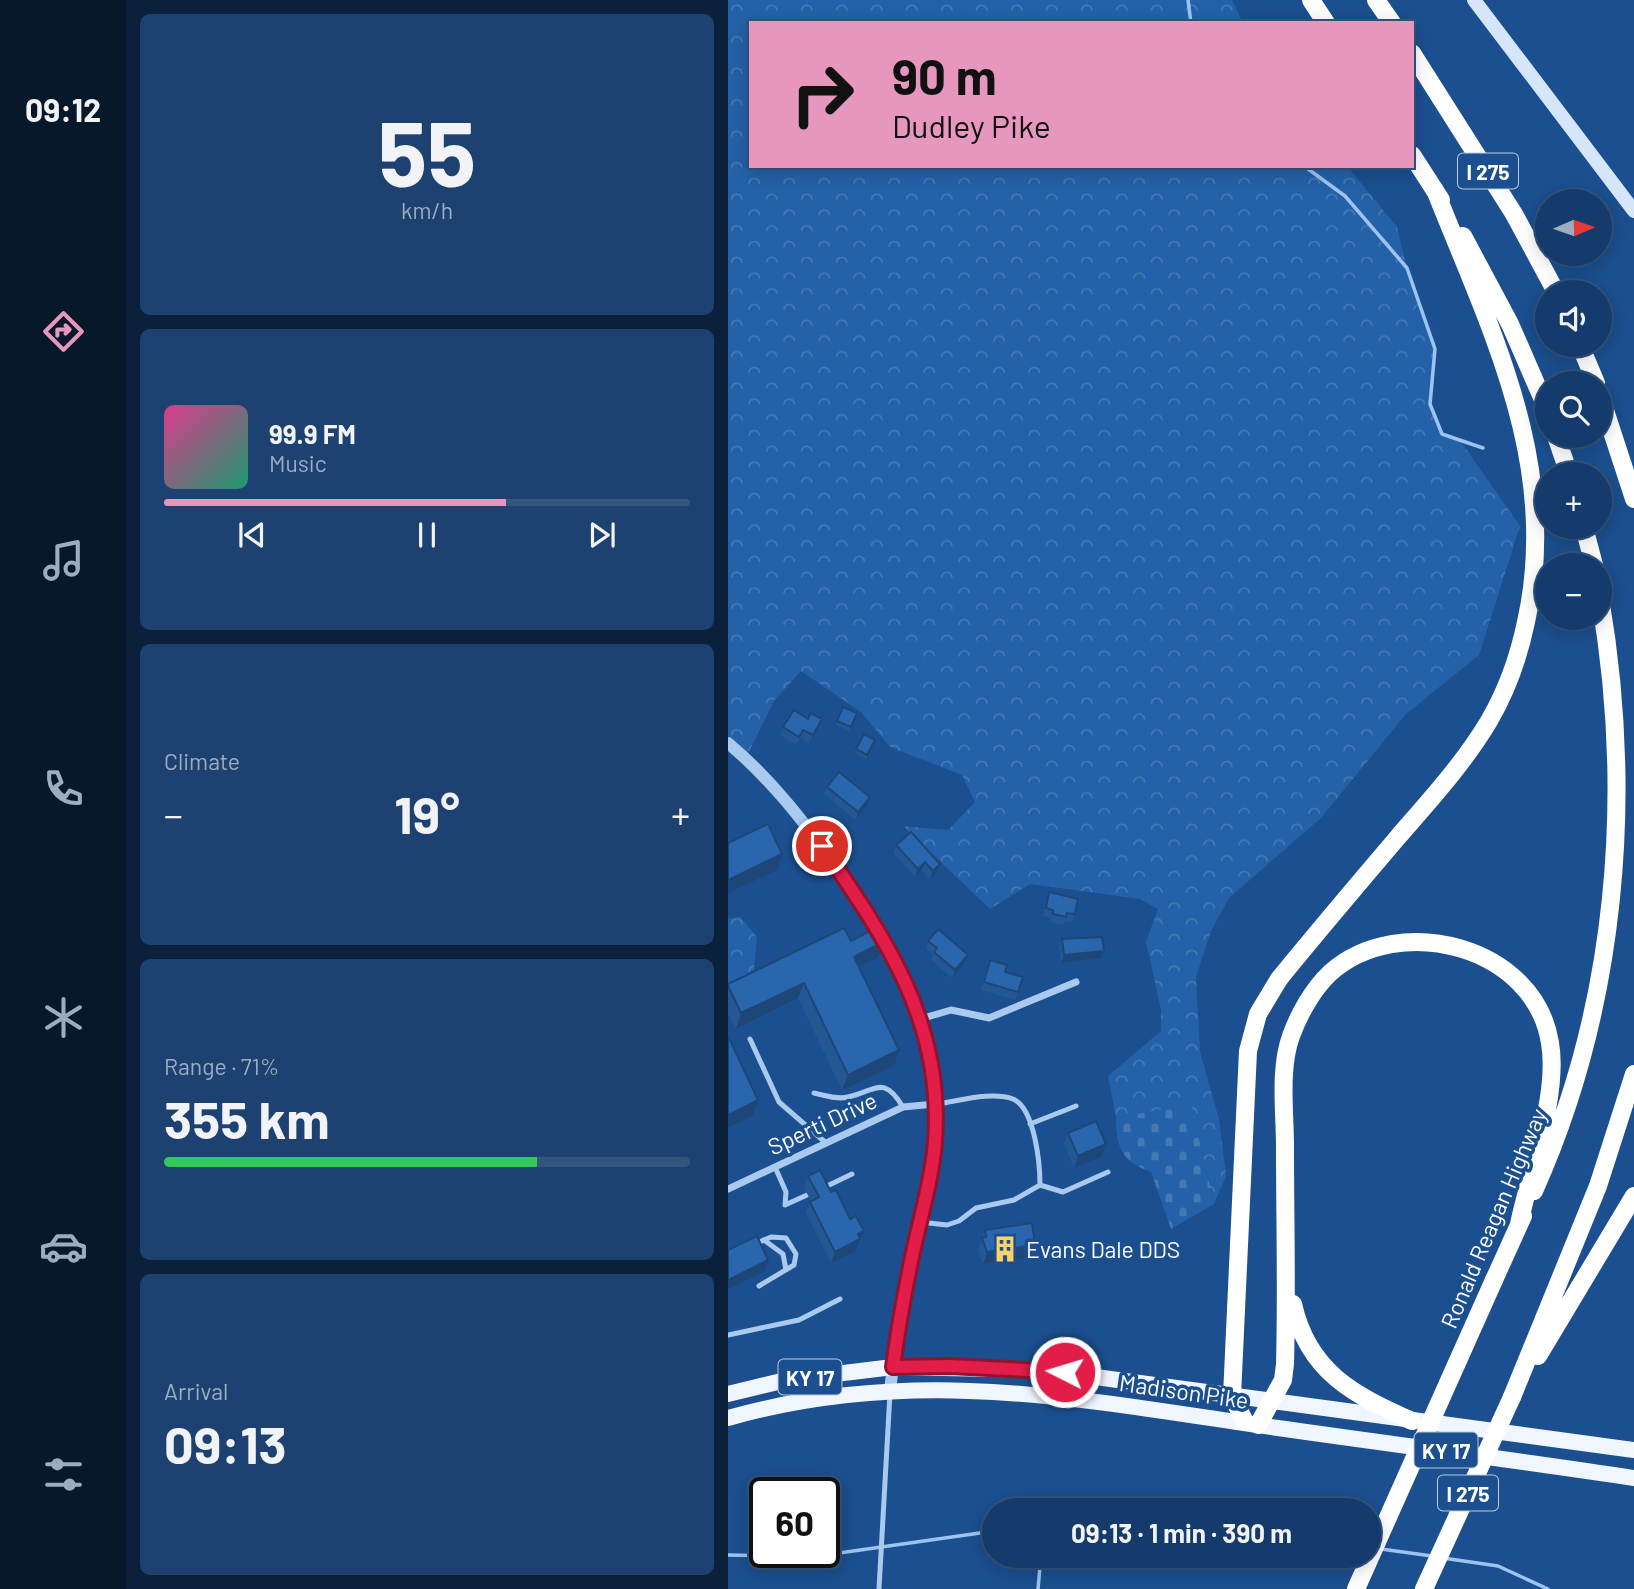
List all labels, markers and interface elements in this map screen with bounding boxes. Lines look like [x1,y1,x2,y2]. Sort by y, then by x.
text: 90 m [892,46,997,105]
icon: right [777,49,868,140]
text: 09:12 [25,90,101,128]
text: 55 [378,96,476,205]
text: Dudley Pike [892,106,1051,144]
road number: I 275 [1458,154,1518,188]
north arrow [1535,189,1612,266]
map controls [1535,189,1612,630]
text: km/h [401,196,453,224]
button: sound [1535,280,1612,357]
icon: directions [39,307,88,356]
button: search [1535,371,1612,448]
text: 99.9 FM [269,418,356,449]
text: Music [269,449,327,477]
button: + [1535,462,1612,539]
icon: previous [233,516,271,554]
icon: pause [408,516,446,554]
icon: next [583,516,621,554]
icon: music [39,536,88,585]
button: − [1535,553,1612,630]
text: Climate [164,747,240,775]
icon: phone [39,764,88,813]
text: 19° [394,782,460,844]
text: − [164,791,183,837]
text: + [671,791,690,837]
pin [792,816,852,876]
icon: arrive [803,827,841,865]
icon: climate [39,993,88,1042]
text: Range · 71% [164,1052,279,1080]
street label: Sperti Drive [763,1086,881,1160]
text: 355 km [164,1087,330,1149]
street label: Ronald Reagan Highway [1434,1104,1552,1332]
icon: car [39,1222,88,1271]
building icon: Evans Dale DDS [990,1234,1020,1264]
place label: Evans Dale DDS [1026,1235,1180,1263]
position arrow [1028,1335,1102,1409]
road number: KY 17 [778,1360,842,1394]
street label: Madison Pike [1118,1368,1250,1414]
text: Arrival [164,1377,228,1405]
text: 09:13 [164,1412,287,1474]
road number: KY 17 [1414,1432,1478,1468]
icon: filters [39,1450,88,1499]
road number: I 275 [1438,1476,1498,1510]
speed limit sign: 60 [749,1477,840,1568]
text: 09:13 · 1 min · 390 m [1071,1517,1292,1548]

